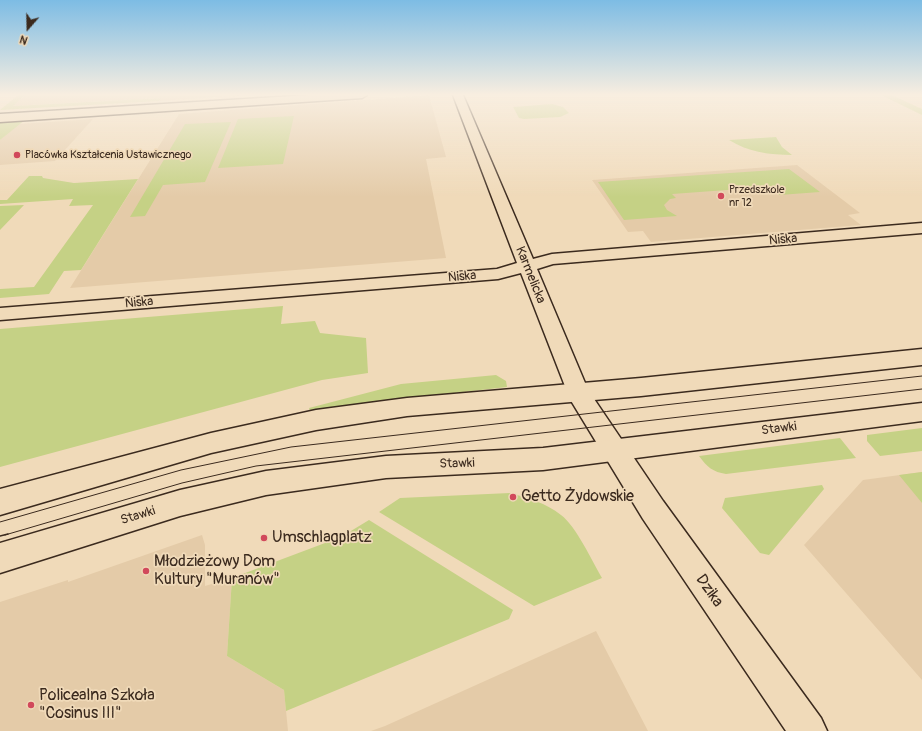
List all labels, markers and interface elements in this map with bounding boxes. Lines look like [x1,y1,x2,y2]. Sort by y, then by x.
north arrow [8,8,48,48]
text: N [18,32,29,47]
place label: Placówka Kształcenia Ustawicznego [25,148,191,162]
marker: Placówka Kształcenia Ustawicznego [12,150,22,160]
place label: Przedszkole nr 12 [729,183,785,209]
marker: Przedszkole nr 12 [716,191,726,201]
street label: Niska [768,231,798,249]
street label: Karmelicka [512,244,548,306]
street label: Niska [447,268,477,286]
street label: Niska [124,294,154,312]
street label: Stawki [760,419,798,439]
street label: Stawki [439,456,475,472]
place label: Getto Żydowskie [521,487,634,507]
marker: Getto Żydowskie [508,492,518,502]
street label: Stawki [119,503,157,529]
place label: Umschlagplatz [272,528,372,548]
marker: Umschlagplatz [259,533,269,543]
place label: Młodzieżowy Dom Kultury "Muranów" [154,552,280,590]
marker: Młodzieżowy Dom Kultury "Muranów" [141,566,151,576]
street label: Dzika [691,571,727,611]
place label: Policealna Szkoła "Cosinus III" [39,686,155,724]
marker: Policealna Szkoła "Cosinus III" [26,700,36,710]

